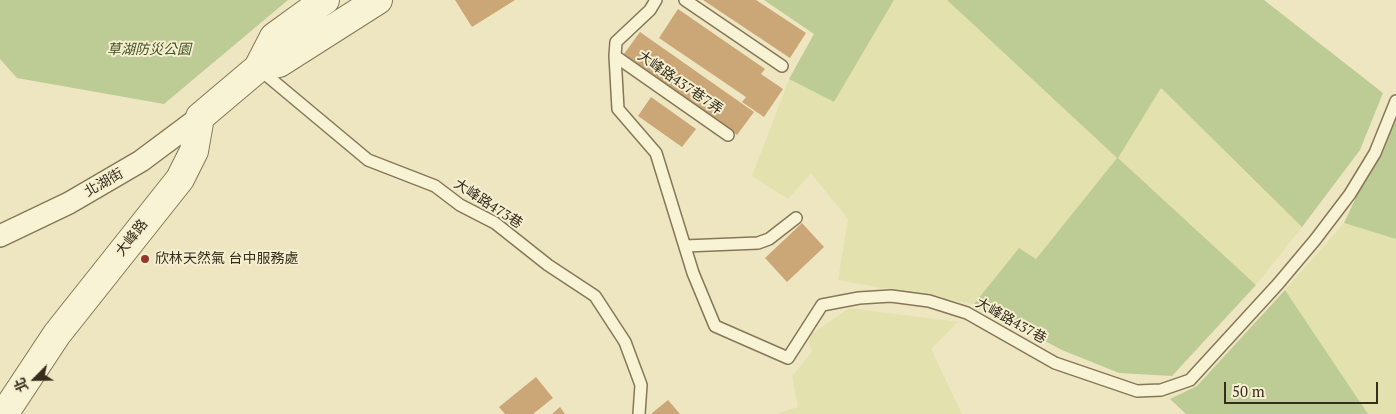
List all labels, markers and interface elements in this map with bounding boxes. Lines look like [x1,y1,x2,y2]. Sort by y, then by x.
park label: 草湖防災公園 [107,42,191,58]
street label: 大峰路437巷7弄 [634,47,726,119]
street label: 北湖街 [82,165,126,201]
street label: 大峰路473巷 [451,176,525,232]
street label: 大峰路 [112,216,152,260]
place label: 欣林天然氣 台中服務處 [155,251,298,267]
marker: 欣林天然氣 台中服務處 [139,253,151,265]
street label: 大峰路437巷 [973,295,1049,347]
north arrow [10,354,60,404]
scale bar [1226,372,1380,404]
text: 北 [9,375,32,395]
text: 50 m [1232,381,1265,401]

